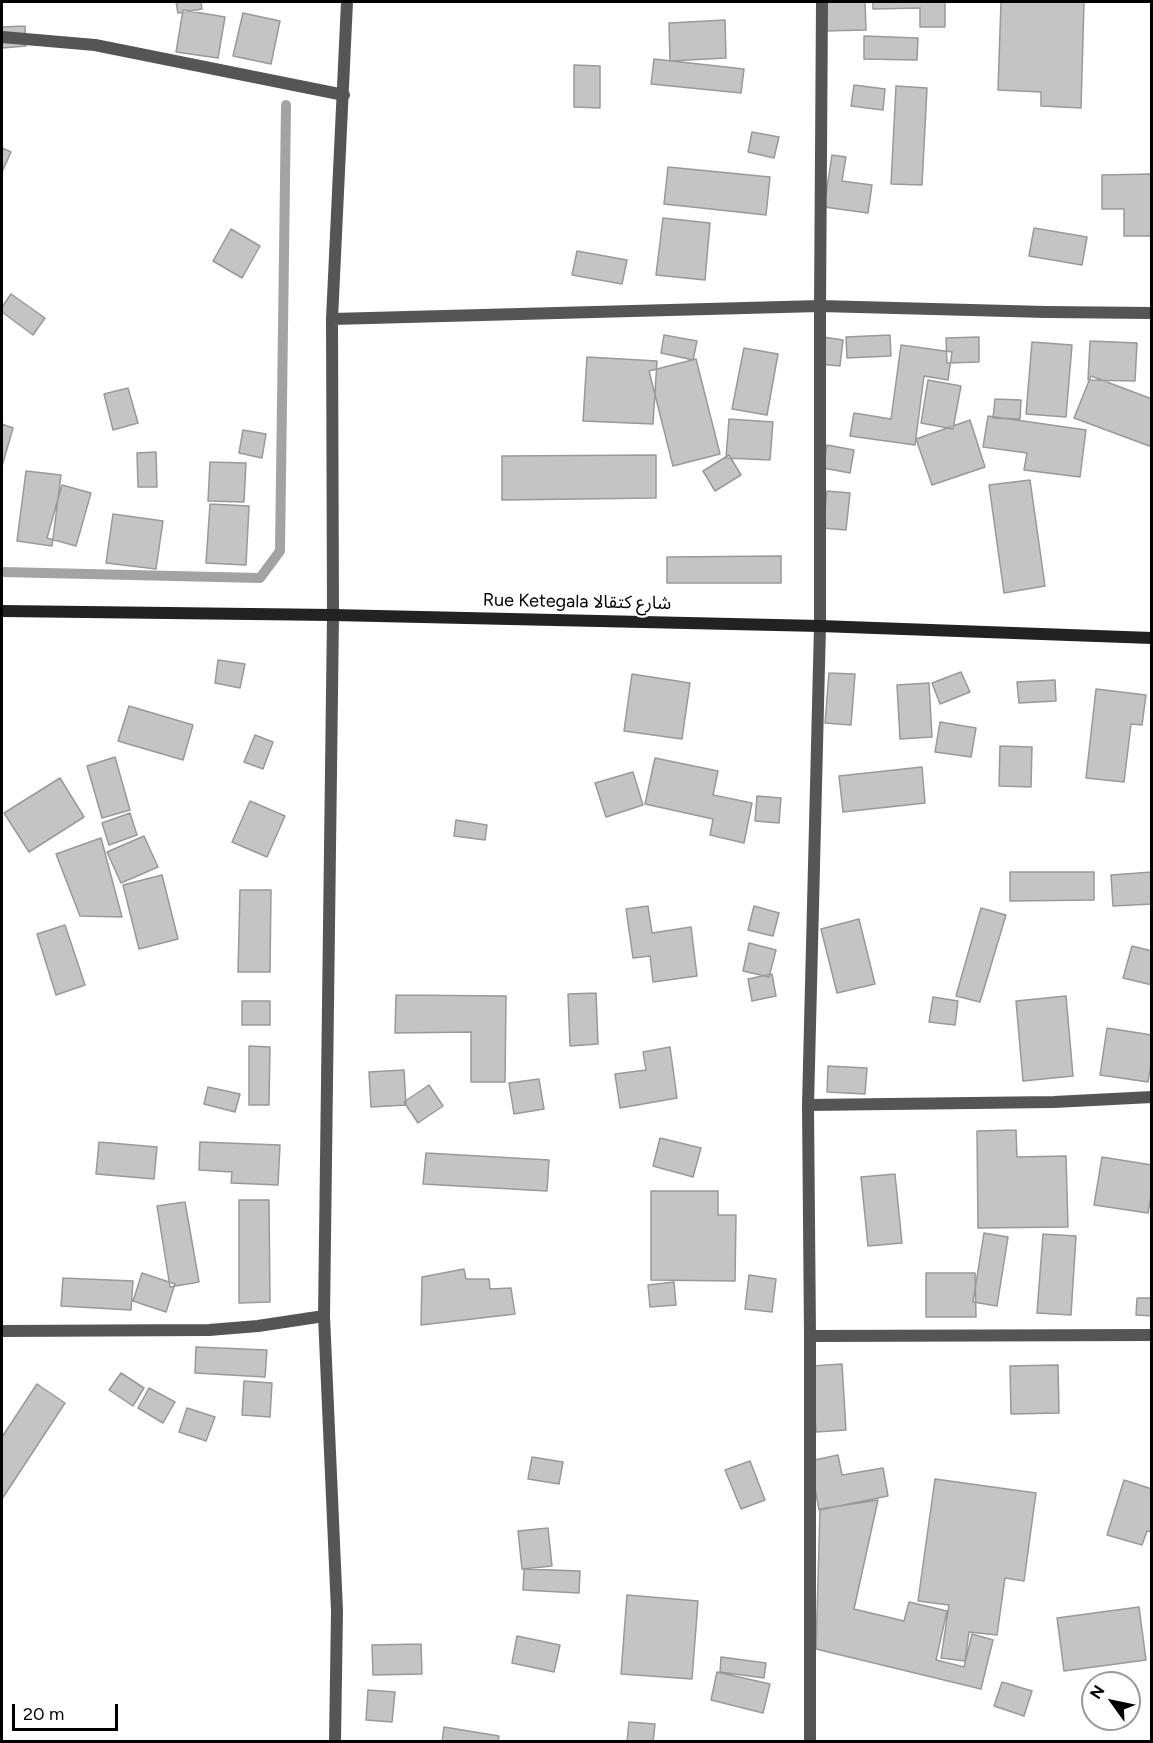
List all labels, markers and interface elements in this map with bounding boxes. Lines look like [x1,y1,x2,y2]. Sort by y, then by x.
street label: Rue Ketegala شارع كتقالا [483,590,671,614]
north arrow [1081,1671,1141,1731]
text: N [1086,1682,1108,1702]
scale bar [15,1692,122,1730]
text: 20 m [23,1703,64,1725]

